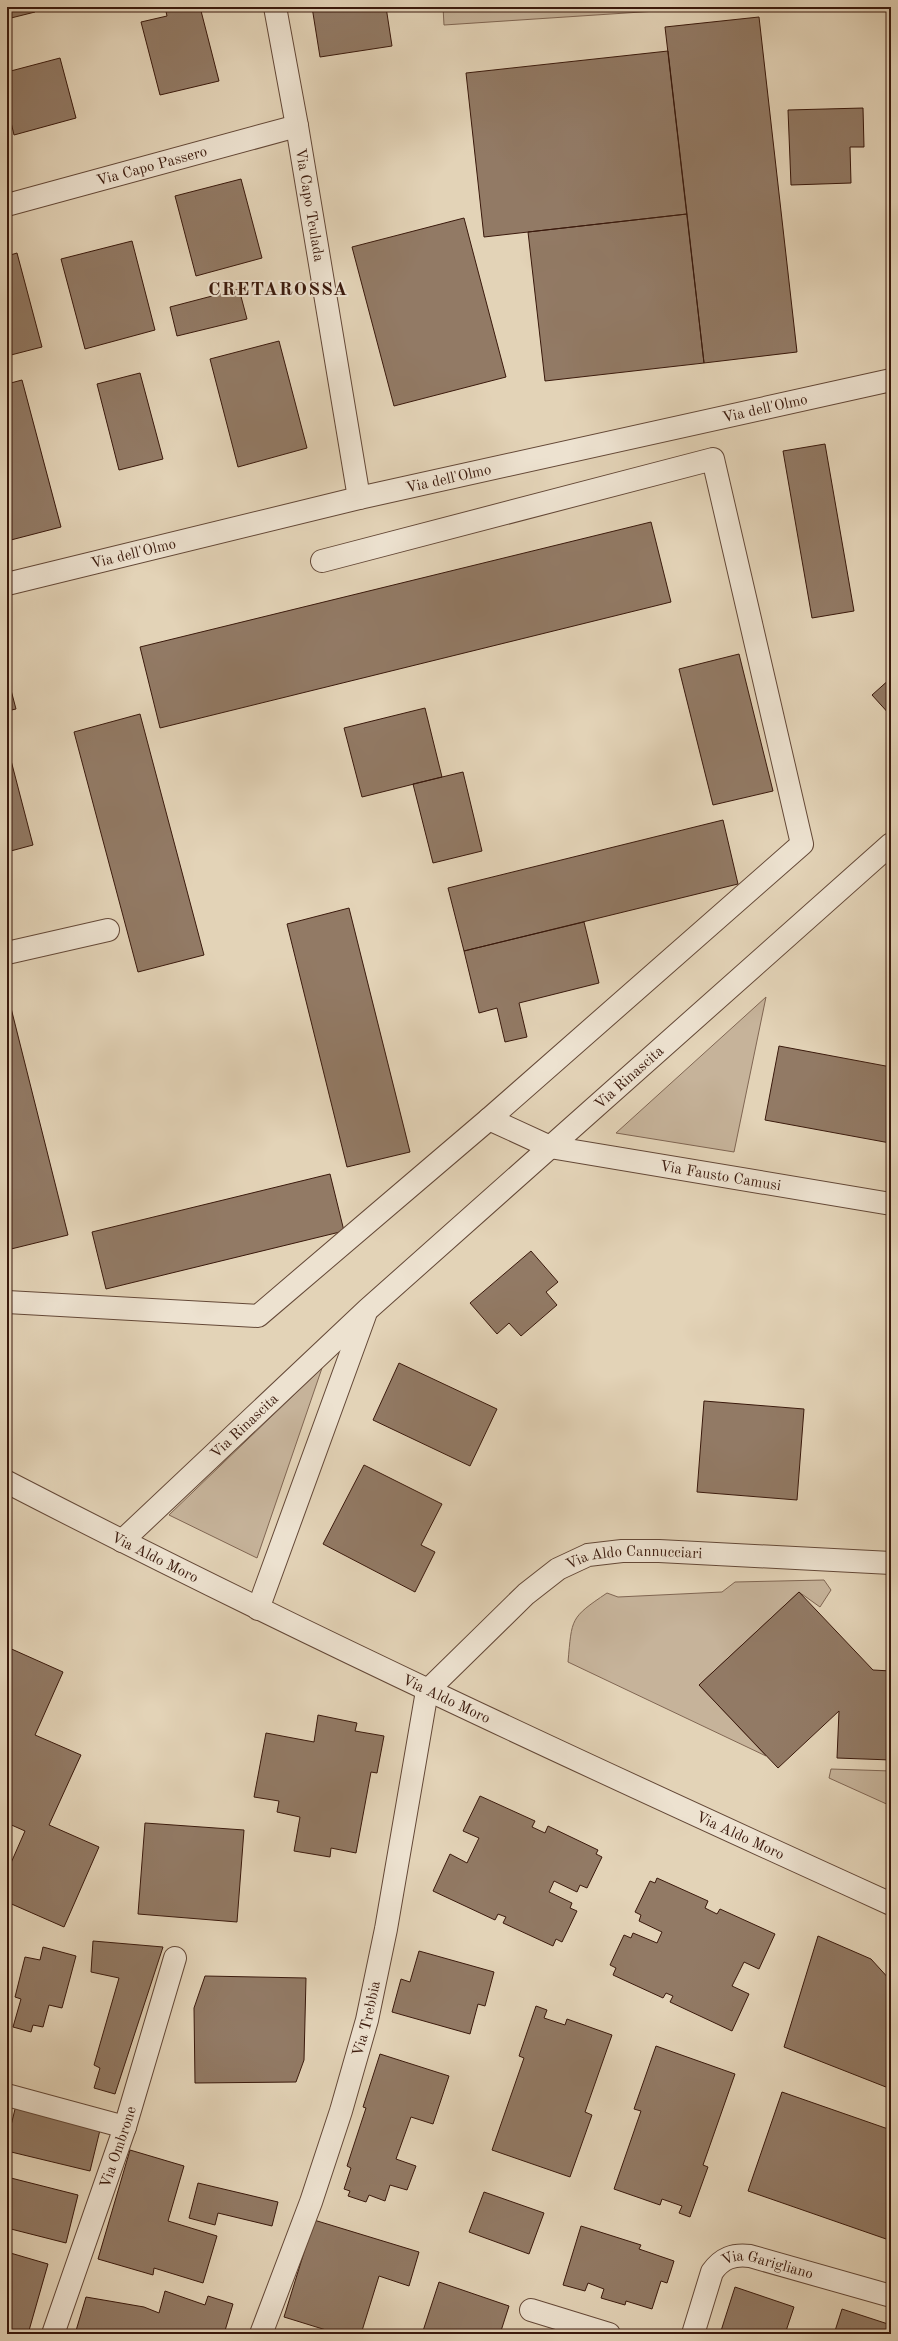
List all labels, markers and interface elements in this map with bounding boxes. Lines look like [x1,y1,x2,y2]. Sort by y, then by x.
street label: Via Capo Passero [95,145,209,189]
street label: Via Capo Teulada [292,147,326,264]
district label: CRETAROSSA [208,281,348,300]
street label: Via dell'Olmo [721,393,809,426]
street label: Via dell'Olmo [405,463,493,496]
street label: Via dell'Olmo [90,537,178,572]
street label: Via Rinascita [592,1044,668,1113]
street label: Via Fausto Camusi [659,1159,782,1194]
street label: Via Rinascita [209,1391,282,1462]
street label: Via Aldo Moro [108,1530,200,1586]
street label: Via Aldo Cannucciari [564,1545,703,1573]
street label: Via Aldo Moro [400,1673,492,1727]
street label: Via Aldo Moro [693,1810,786,1863]
street label: Via Trebbia [351,1979,384,2058]
street label: Via Ombrone [98,2105,140,2190]
street label: Via Garigliano [720,2249,815,2283]

